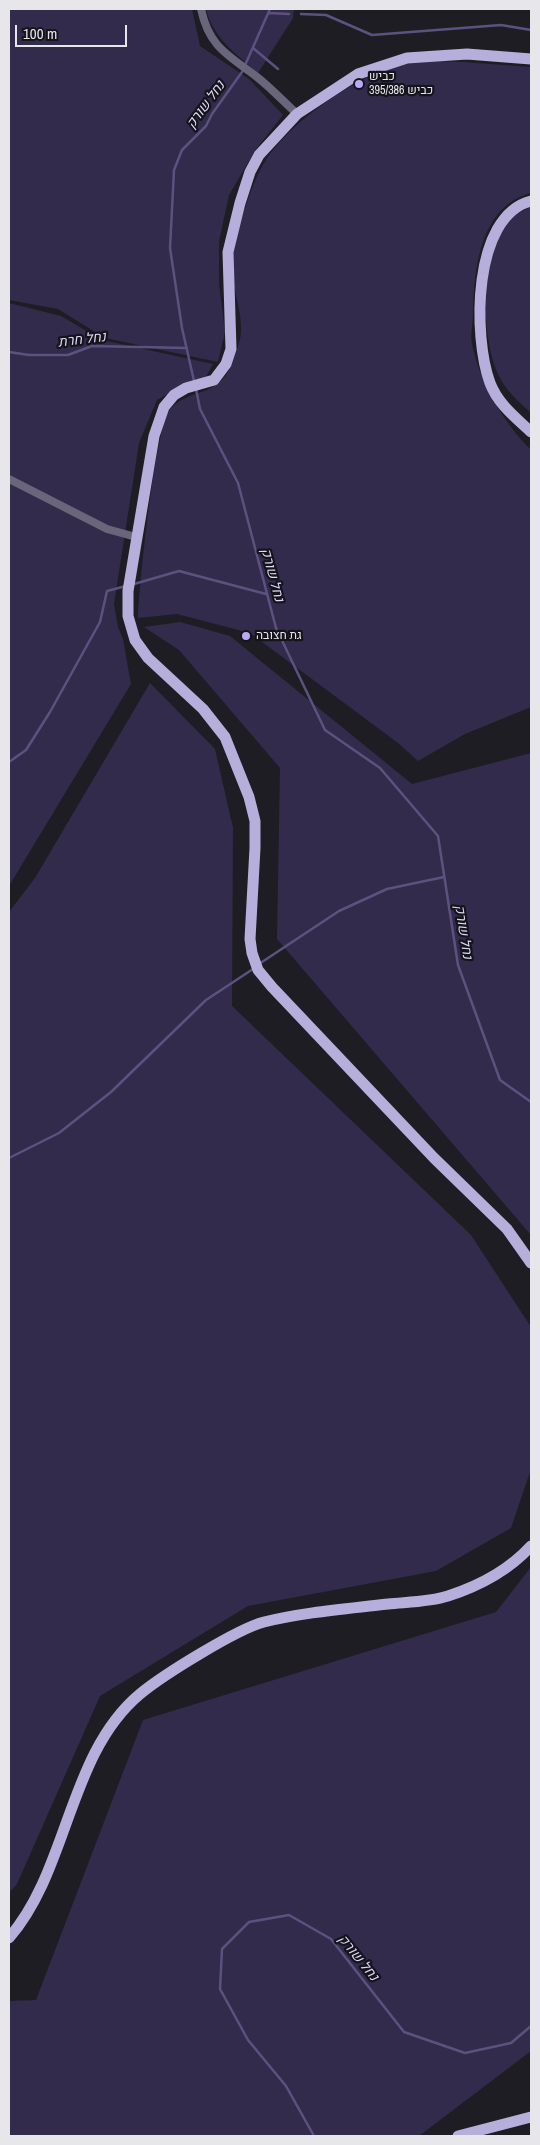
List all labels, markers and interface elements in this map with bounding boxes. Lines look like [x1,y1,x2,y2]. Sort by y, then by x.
scale bar [18,15,130,47]
text: 100 m [23,23,57,44]
place label: כביש 395/כביש 386 [369,70,433,98]
water label: נחל שורק [183,78,229,132]
marker: כביש 395/כביש 386 [353,78,365,90]
water label: נחל חרת [57,329,107,351]
water label: נחל שורק [257,546,287,604]
place label: גת חצובה [256,629,302,643]
marker: גת חצובה [240,630,252,642]
water label: נחל שורק [450,904,476,960]
water label: נחל שורק [334,1931,382,1985]

